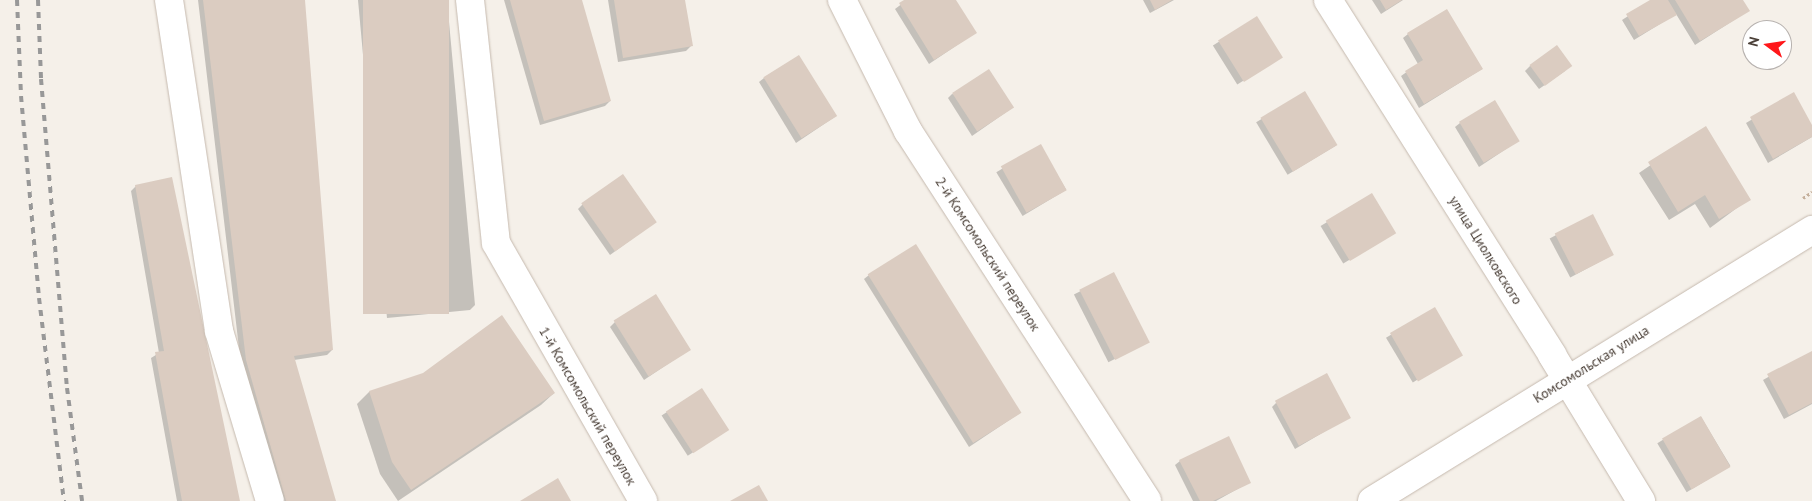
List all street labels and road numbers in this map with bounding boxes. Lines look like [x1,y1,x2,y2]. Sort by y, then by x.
street label: 2-й Комсомольский переулок [932,174,1044,334]
street label: улица Циолковского [1446,193,1526,307]
street label: Комсомольская улица [1530,322,1652,406]
street label: 1-й Комсомольский переулок [536,324,640,488]

